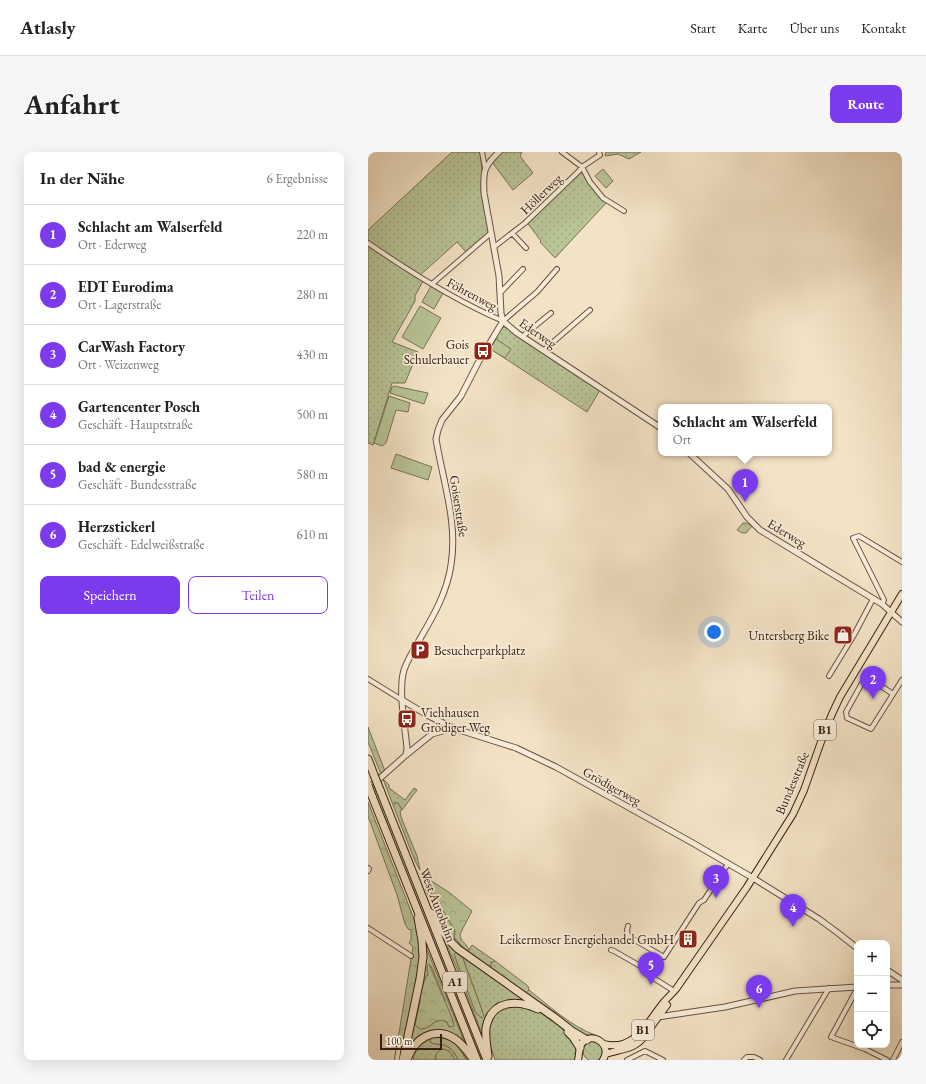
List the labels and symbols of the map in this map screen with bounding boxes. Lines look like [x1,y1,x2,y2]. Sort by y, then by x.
street label: Höllerweg [516,170,566,218]
street label: Föhrenweg [444,274,500,314]
street label: Ederweg [516,314,561,352]
place label: Gois Schulerbauer [404,336,470,368]
bus stop icon: Gois Schulerbauer [472,340,494,362]
pin: 1 [732,469,758,502]
street label: Goiserstraße [446,474,472,538]
street label: Ederweg [764,515,810,551]
your location [704,622,724,642]
shop icon: Untersberg Bike [832,624,854,646]
place label: Untersberg Bike [749,627,829,644]
parking icon: Besucherparkplatz [409,639,431,661]
place label: Besucherparkplatz [434,642,525,659]
pin: 2 [860,666,886,699]
place label: Viehhausen Grödiger Weg [421,704,490,736]
bus stop icon: Viehhausen Grödiger Weg [396,708,418,730]
road number: B1 [814,720,836,740]
street label: Bundesstraße [771,749,813,817]
street label: Grödigerweg [580,763,645,809]
street label: West Autobahn [416,865,460,945]
pin: 3 [703,865,729,898]
pin: 4 [780,894,806,927]
building icon: Leikermoser Energiehandel GmbH [677,928,699,950]
place label: Leikermoser Energiehandel GmbH [499,931,674,948]
pin: 5 [638,952,664,985]
road number: A1 [443,972,467,992]
pin: 6 [746,975,772,1008]
road number: B1 [632,1020,654,1040]
scale bar [380,1032,442,1051]

